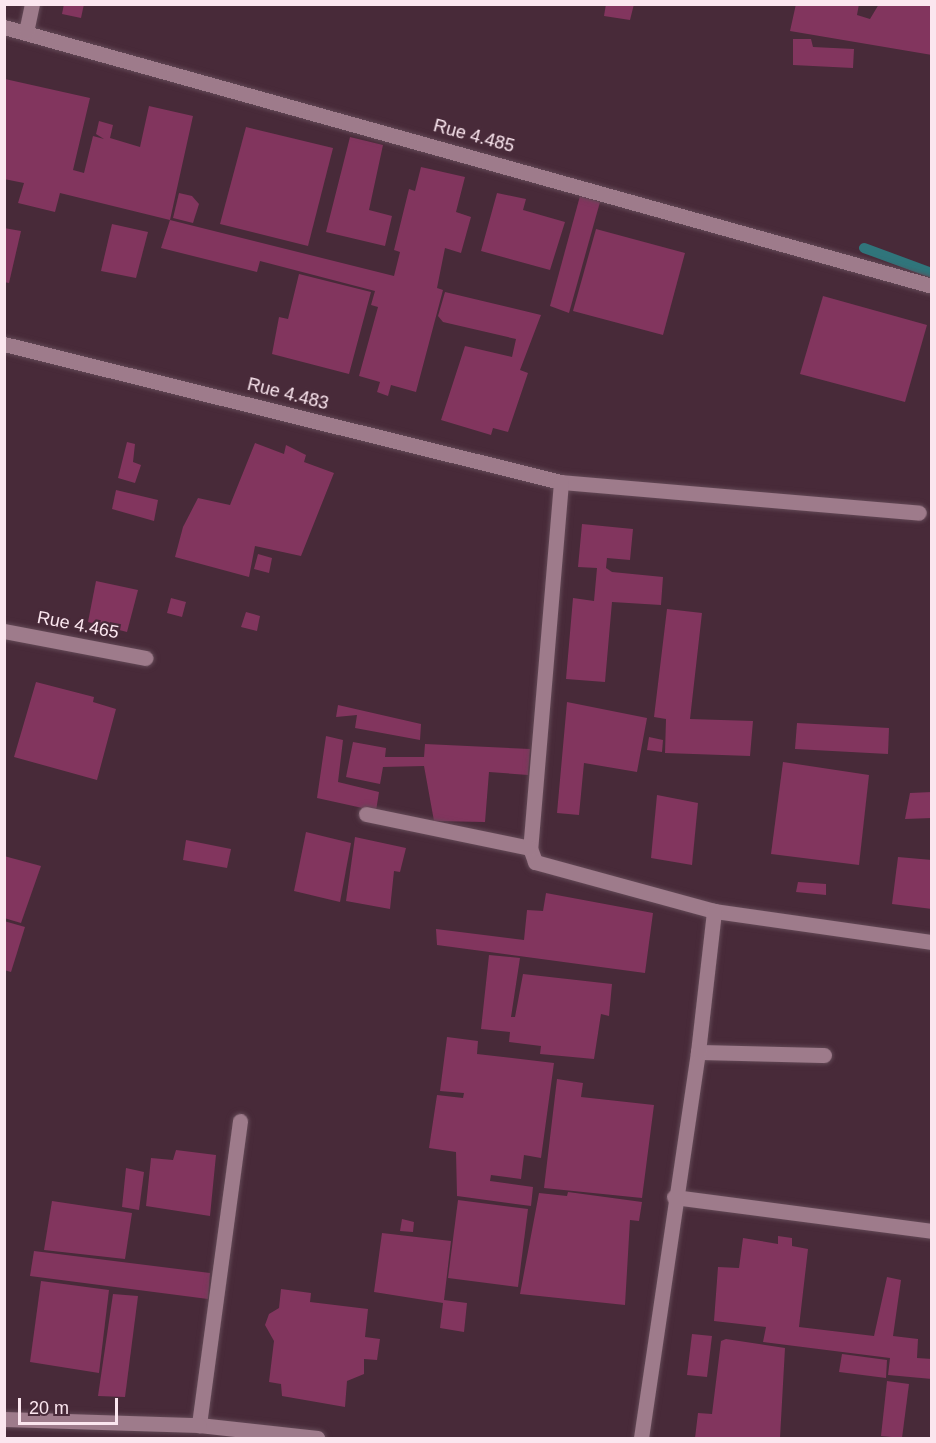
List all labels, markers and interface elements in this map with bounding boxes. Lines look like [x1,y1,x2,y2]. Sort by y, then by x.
street label: Rue 4.485 [431,115,517,157]
street label: Rue 4.483 [245,373,331,415]
street label: Rue 4.465 [35,606,121,644]
scale bar [21,1386,122,1424]
text: 20 m [29,1398,69,1418]

